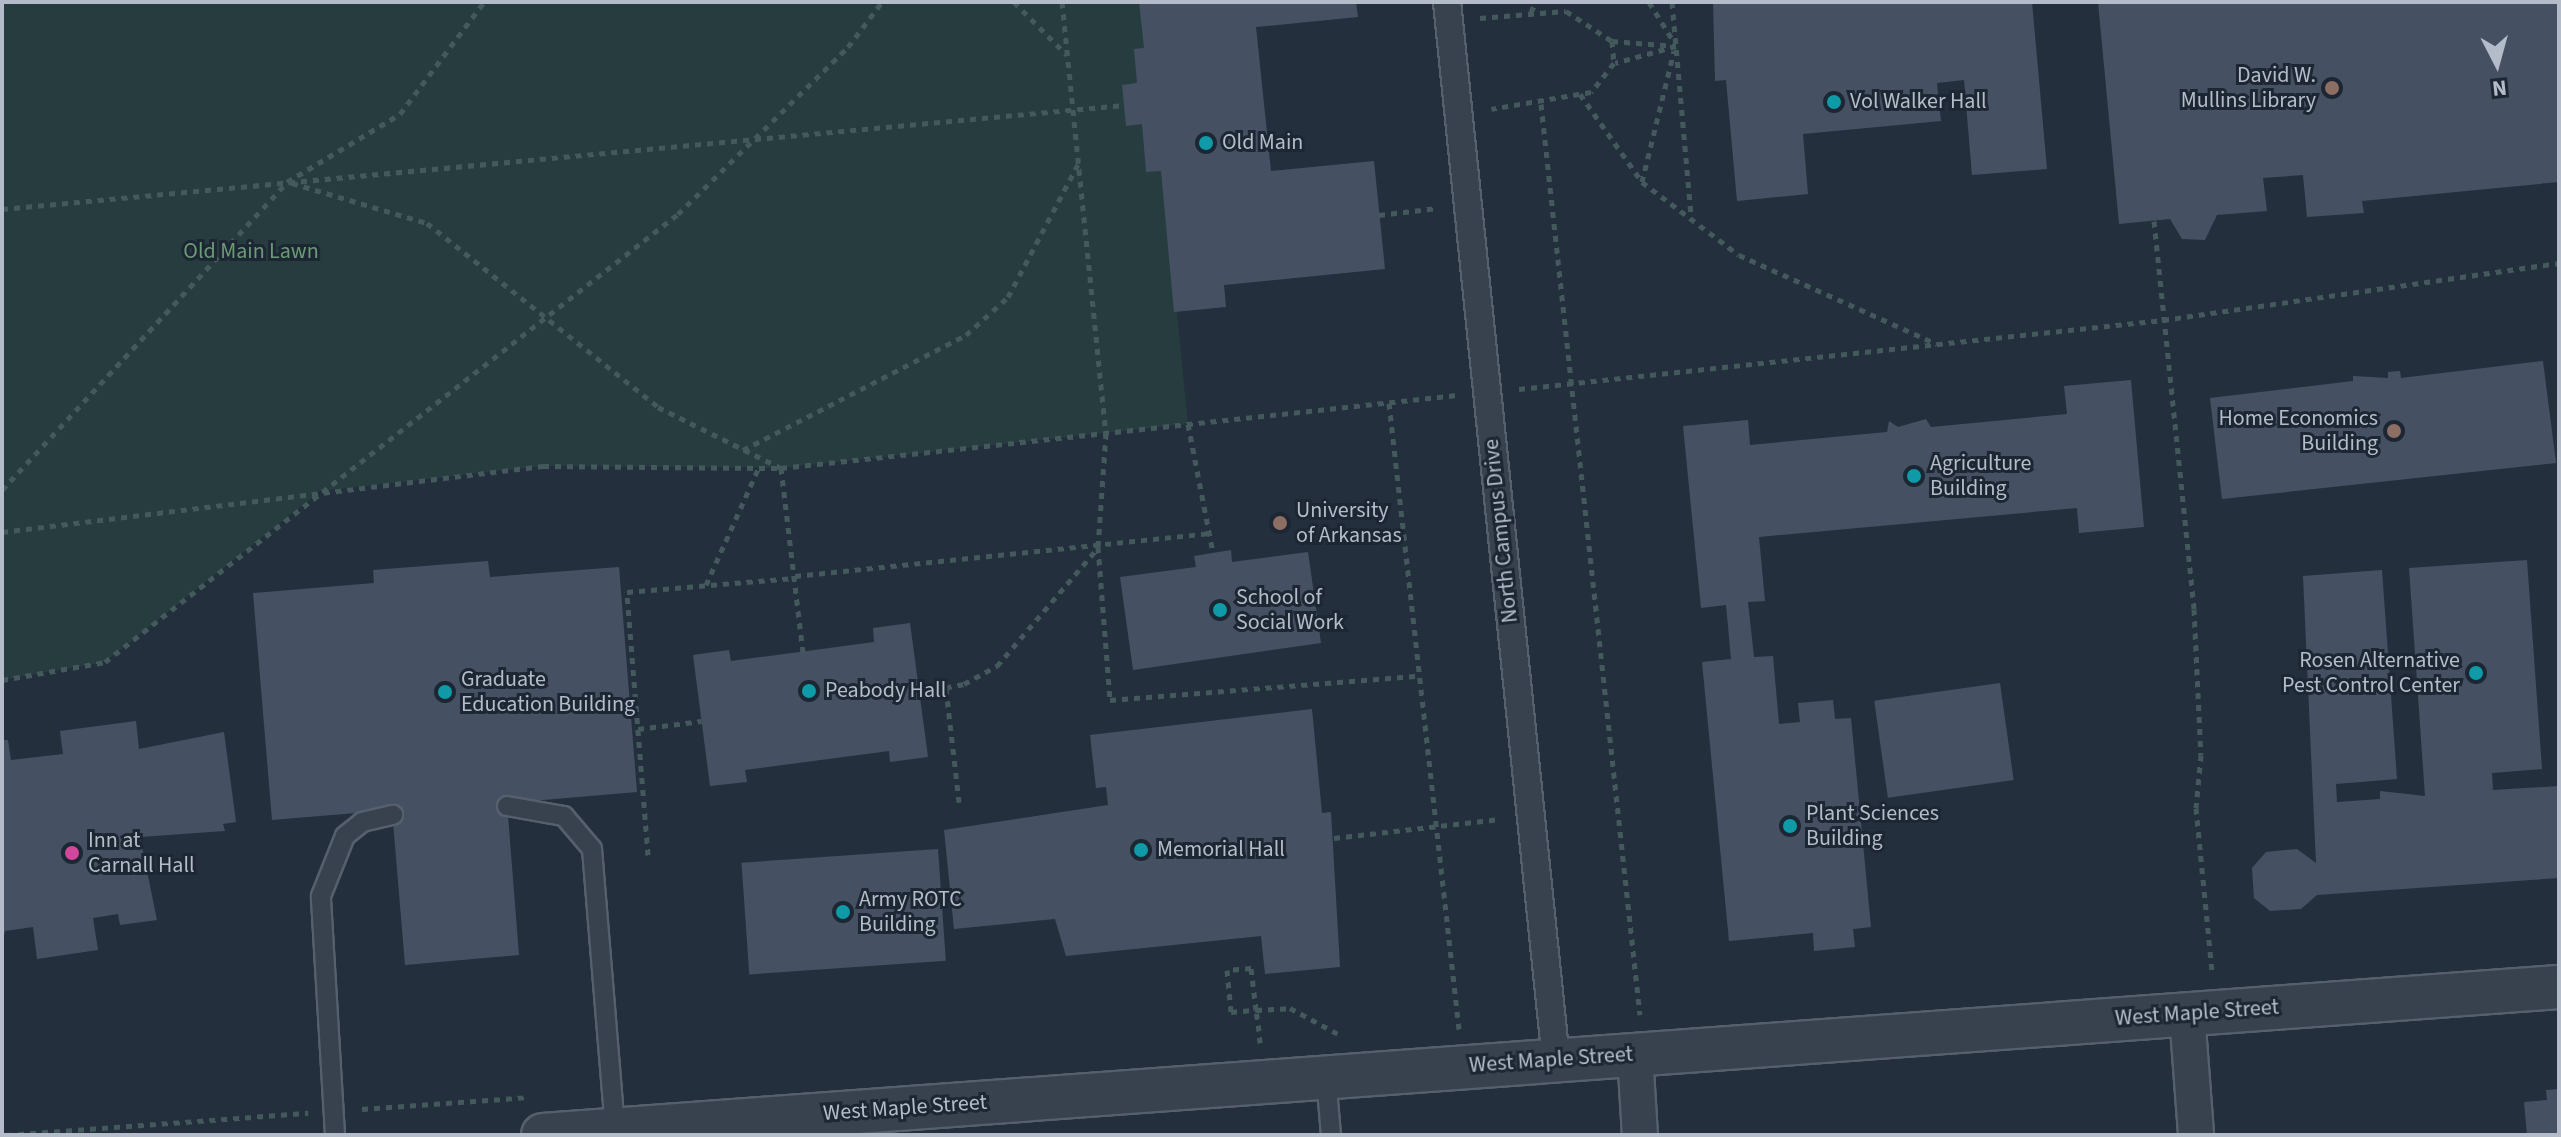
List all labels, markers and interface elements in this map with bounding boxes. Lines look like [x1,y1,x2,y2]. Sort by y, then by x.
north arrow [2457,24,2537,104]
place label: David W. Mullins Library [2181,62,2316,114]
text: N [2491,71,2508,105]
marker: David W. Mullins Library [2323,79,2341,97]
place label: Vol Walker Hall [1850,89,1987,115]
marker: Vol Walker Hall [1825,93,1843,111]
place label: Old Main [1222,130,1303,156]
marker: Old Main [1197,134,1215,152]
park label: Old Main Lawn [183,239,319,265]
place label: Home Economics Building [2218,405,2378,456]
marker: Home Economics Building [2385,422,2403,440]
street label: North Campus Drive [1478,438,1524,624]
place label: Agriculture Building [1930,450,2031,502]
marker: Agriculture Building [1905,467,1923,485]
place label: University of Arkansas [1296,497,1402,548]
marker: University of Arkansas [1271,514,1289,532]
place label: School of Social Work [1236,584,1344,636]
marker: School of Social Work [1211,601,1229,619]
place label: Rosen Alternative Pest Control Center [2282,647,2460,698]
marker: Rosen Alternative Pest Control Center [2467,664,2485,682]
place label: Graduate Education Building [461,666,635,718]
place label: Peabody Hall [825,678,946,704]
marker: Peabody Hall [800,682,818,700]
marker: Graduate Education Building [436,683,454,701]
place label: Plant Sciences Building [1806,800,1939,852]
marker: Plant Sciences Building [1781,817,1799,835]
place label: Inn at Carnall Hall [88,827,195,878]
place label: Memorial Hall [1157,837,1285,863]
marker: Memorial Hall [1132,841,1150,859]
marker: Inn at Carnall Hall [63,844,81,862]
place label: Army ROTC Building [859,886,962,938]
marker: Army ROTC Building [834,903,852,921]
street label: West Maple Street [2114,994,2280,1032]
street label: West Maple Street [1468,1041,1634,1079]
street label: West Maple Street [822,1089,988,1127]

